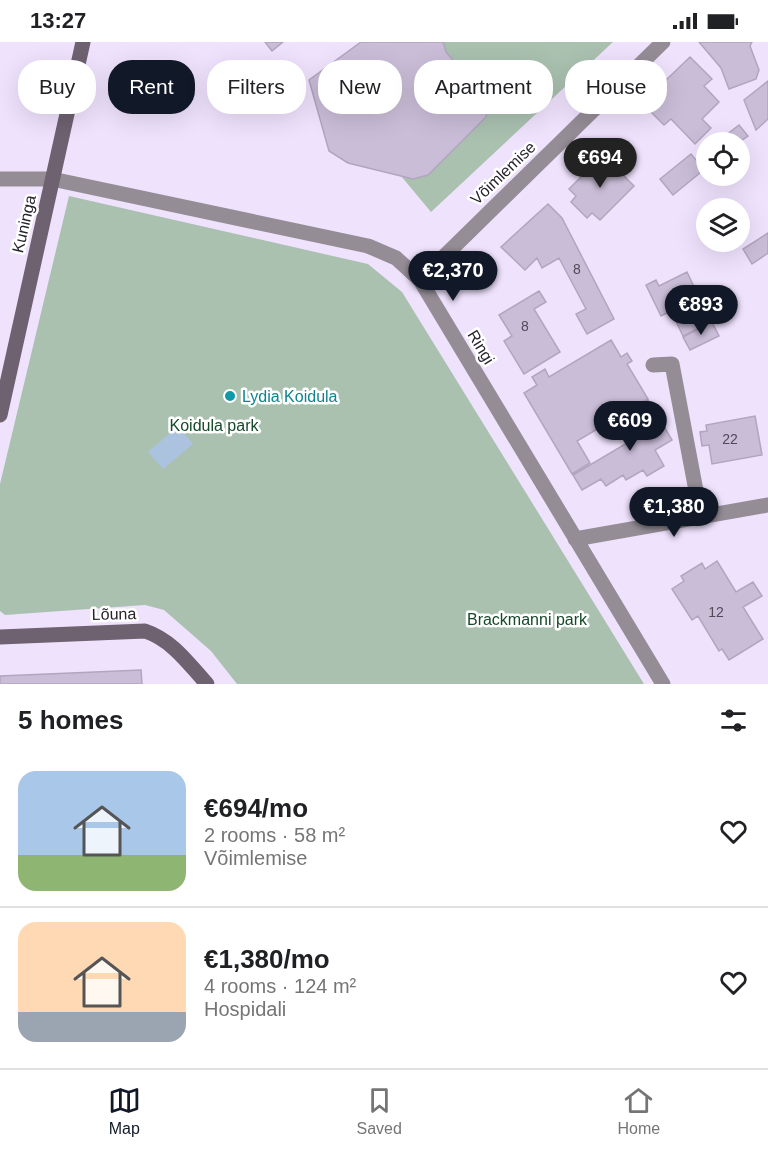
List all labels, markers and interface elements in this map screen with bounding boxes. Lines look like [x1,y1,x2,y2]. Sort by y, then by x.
text: 13:27 [30,8,86,33]
chip: Buy [18,60,96,114]
chip: Rent [108,60,195,114]
chip: Filters [207,60,306,114]
chip: New [318,60,402,114]
chip: Apartment [414,60,553,114]
chip: House [565,60,667,114]
map controls [696,132,750,252]
button: locate [696,132,750,186]
street label: Võimlemise [467,138,539,208]
pin: €694 [564,138,636,189]
text: €694 [578,146,622,168]
street label: Kuninga [9,193,39,255]
button: layers [696,198,750,252]
pin: €2,370 [404,251,502,302]
text: €2,370 [422,259,484,281]
house number: 8 [573,261,581,277]
pin: €893 [665,285,737,336]
text: €893 [679,293,723,315]
house number: 8 [521,318,529,334]
street label: Ringi [464,327,498,367]
place label: Lydia Koidula [242,388,338,405]
marker: Lydia Koidula [223,389,237,403]
pin: €609 [594,401,666,452]
text: €609 [608,409,652,431]
park label: Koidula park [170,417,259,434]
house number: 22 [722,431,738,447]
pin: €1,380 [625,487,723,538]
text: €1,380 [643,495,705,517]
house number: 12 [708,604,724,620]
street label: Lõuna [92,605,136,623]
park label: Brackmanni park [467,611,588,628]
icon: filters [717,704,750,737]
text: 5 homes [18,705,124,735]
text: €694/mo [204,793,308,823]
icon: home [66,795,138,867]
icon: heart [717,815,750,848]
text: 2 rooms · 58 m² [204,824,345,846]
text: Võimlemise [204,847,307,869]
text: €1,380/mo [204,944,330,974]
icon: home [66,946,138,1018]
icon: heart [717,966,750,999]
text: 4 rooms · 124 m² [204,975,356,997]
text: Hospidali [204,998,286,1020]
tab: Map [108,1084,141,1138]
tab: Saved [356,1084,402,1138]
tab: Home [617,1084,660,1138]

